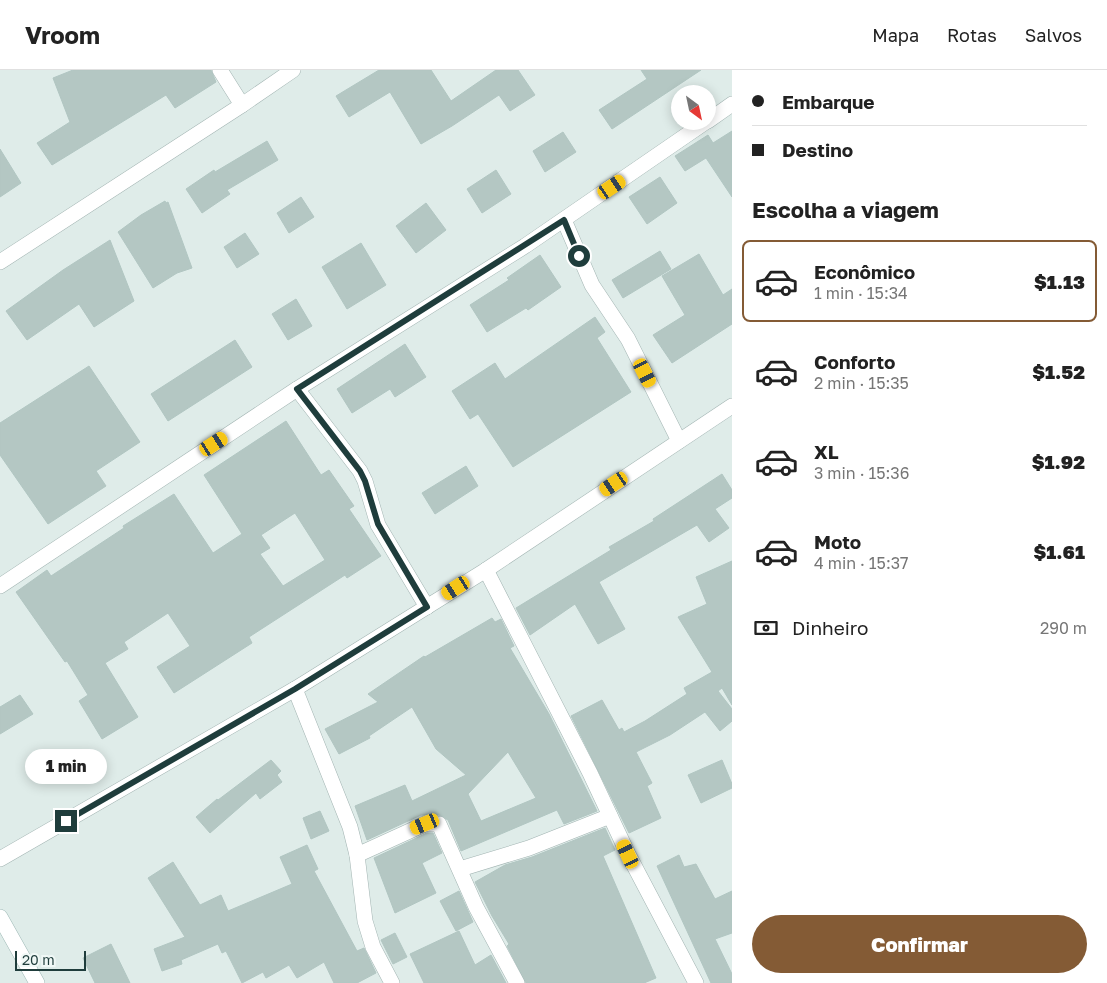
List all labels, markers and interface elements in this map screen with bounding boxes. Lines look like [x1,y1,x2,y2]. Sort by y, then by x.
text: Vroom [25,20,100,49]
text: Mapa [872,24,919,46]
text: Rotas [947,24,997,46]
text: Salvos [1025,24,1082,46]
north arrow [671,85,716,130]
map controls [671,85,716,130]
text: Embarque [782,90,875,113]
text: Destino [782,138,853,161]
car [595,172,628,202]
text: Escolha a viagem [752,196,939,223]
route start [568,245,590,267]
icon: car [754,259,799,304]
text: Econômico [814,260,915,283]
text: $1.13 [1034,270,1085,293]
text: 1 min · 15:34 [814,283,908,303]
icon: car [754,349,799,394]
text: Conforto [814,350,895,373]
car [631,356,658,390]
text: $1.52 [1032,360,1085,383]
text: 2 min · 15:35 [814,373,909,393]
car [197,430,230,458]
icon: car [754,439,799,484]
text: XL [814,440,839,463]
text: $1.92 [1032,450,1085,473]
text: 3 min · 15:36 [814,463,909,483]
car [597,469,630,499]
icon: car [754,529,799,574]
text: Moto [814,530,861,553]
text: $1.61 [1034,540,1085,563]
text: 4 min · 15:37 [814,553,909,573]
car [439,574,472,602]
icon: cash [752,614,780,642]
text: Dinheiro [792,616,869,639]
text: 290 m [1040,618,1087,638]
callout: 1 min [25,748,107,784]
text: 1 min [46,756,86,776]
route end [55,810,77,832]
car [408,811,441,837]
car [614,837,641,871]
button: Confirmar [752,915,1087,973]
scale bar [15,948,86,971]
text: 20 m [22,951,55,968]

